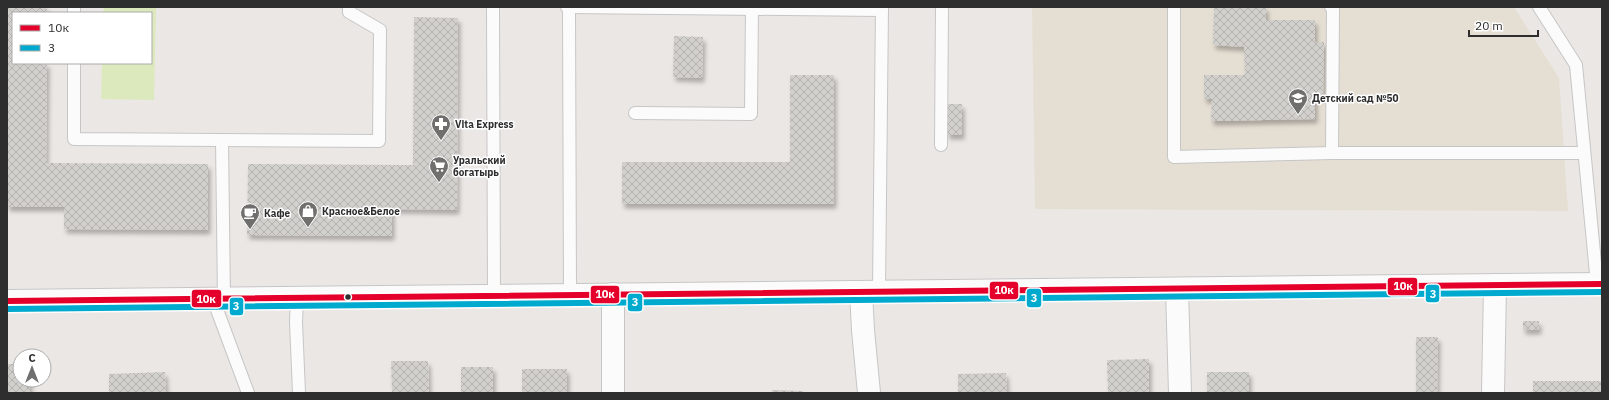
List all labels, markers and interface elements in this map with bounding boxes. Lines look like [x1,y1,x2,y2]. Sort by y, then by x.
legend [12,12,152,64]
scale bar [1469,12,1538,38]
text: 20 m [1475,18,1503,33]
text: 10к [48,20,69,35]
text: 3 [48,40,55,55]
school or university icon: Детский сад №50 [1287,87,1309,115]
place label: Детский сад №50 [1312,92,1399,105]
pharmacy icon: Vita Express [430,113,452,141]
place label: Vita Express [455,118,514,131]
place label: Уральский богатырь [453,154,506,179]
supermarket icon: Уральский богатырь [428,155,450,183]
shop icon: Красное&Белое [297,200,319,228]
cafe icon: Кафе [239,202,261,230]
place label: Красное&Белое [322,205,400,218]
place label: Кафе [264,207,291,220]
line badge: 10к [1387,277,1418,296]
text: 10к [1393,279,1413,293]
line badge: 10к [989,281,1019,300]
text: 10к [994,283,1014,297]
line badge: 3 [1425,284,1440,303]
line badge: 10к [590,285,620,304]
text: 10к [595,287,615,301]
text: 3 [1430,287,1436,301]
line badge: 3 [1026,288,1042,308]
line badge: 10к [191,289,222,308]
text: 3 [1031,291,1037,305]
text: 10к [196,292,216,306]
unlabelled marker [343,292,353,302]
line badge: 3 [627,293,643,312]
text: 3 [632,295,638,309]
line badge: 3 [229,297,244,316]
text: 3 [233,299,239,313]
north arrow [12,348,52,388]
text: С [28,351,36,365]

